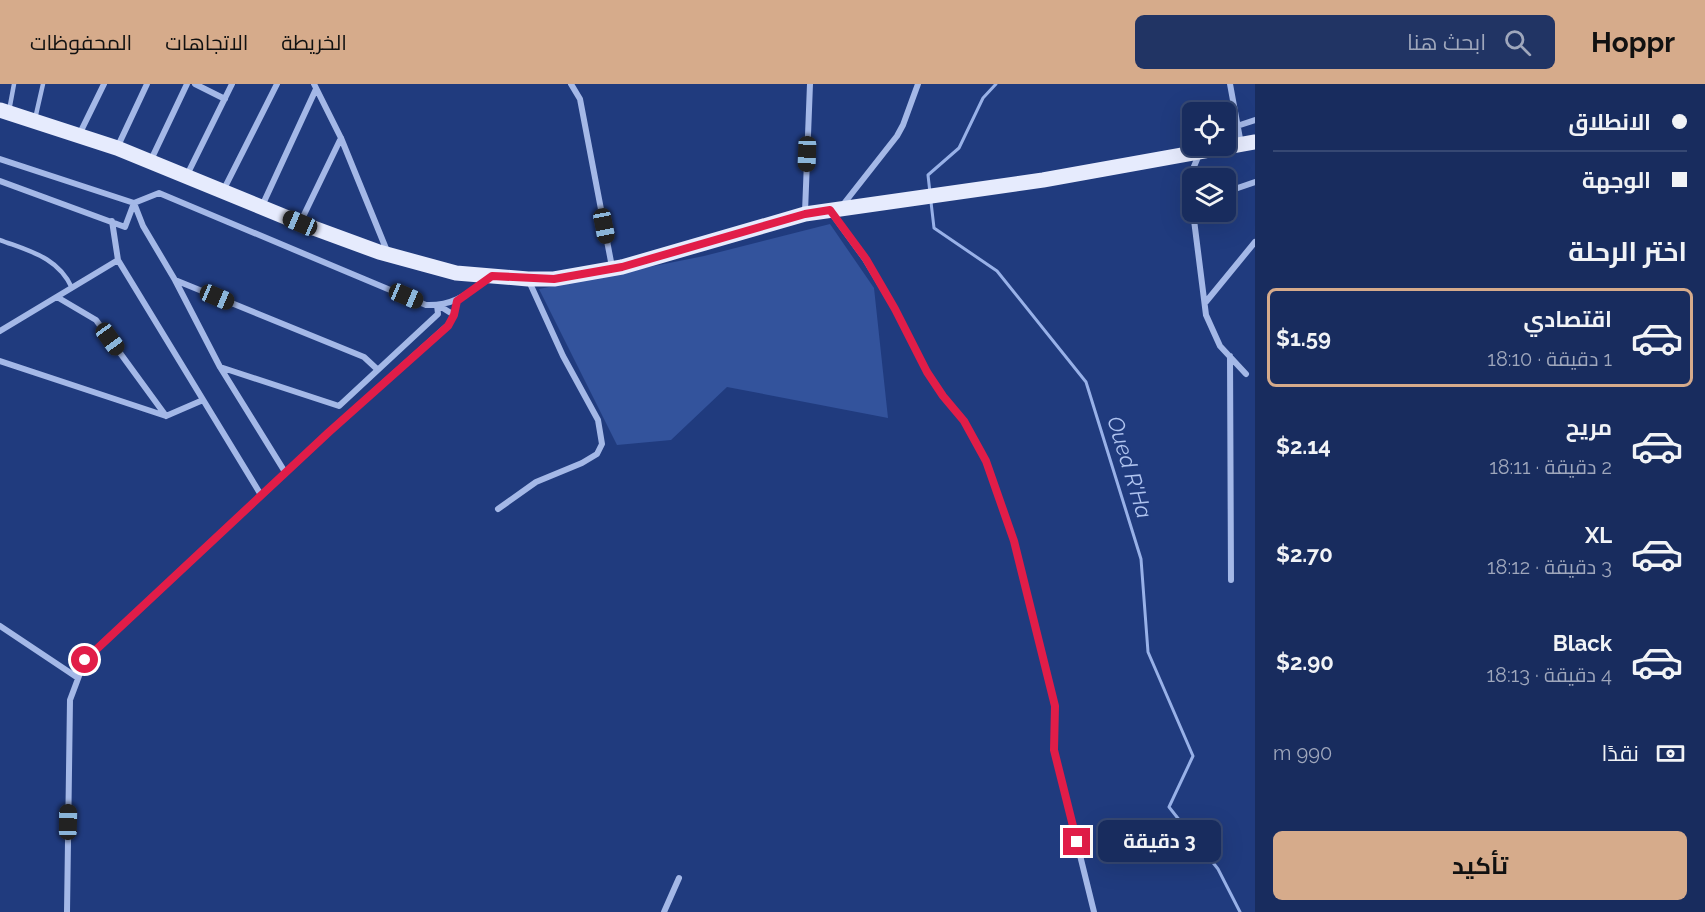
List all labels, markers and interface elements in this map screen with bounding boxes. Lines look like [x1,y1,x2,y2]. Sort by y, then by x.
search box [1135,15,1555,69]
icon: search [1501,26,1534,59]
text: Hoppr [1591,26,1675,59]
text: ابحث هنا [1407,29,1486,55]
text: المحفوظات [30,30,132,55]
text: الاتجاهات [165,30,248,55]
text: الخريطة [281,30,347,55]
map controls [1182,102,1236,222]
button: locate [1182,102,1236,156]
text: الانطلاق [1568,109,1651,135]
car [797,136,817,172]
text: الوجهة [1582,167,1651,193]
button: layers [1182,168,1236,222]
car [592,207,616,245]
car [280,208,320,238]
text: اختر الرحلة [1568,236,1687,267]
car [386,281,426,311]
car [197,282,237,312]
text: اقتصادي [1523,306,1612,332]
icon: car [1630,311,1684,365]
car [92,319,128,359]
text: $1.59 [1276,325,1331,351]
text: 1 دقيقة · 18:10 [1487,347,1612,371]
water label: Oued R'Ha [1102,413,1158,521]
text: مريح [1566,414,1612,440]
icon: car [1630,419,1684,473]
text: $2.14 [1276,433,1331,459]
text: 2 دقيقة · 18:11 [1489,455,1612,479]
text: XL [1585,522,1612,548]
icon: car [1630,527,1684,581]
text: $2.70 [1276,541,1333,567]
text: 3 دقيقة · 18:12 [1487,555,1612,579]
text: Black [1553,630,1612,656]
icon: car [1630,635,1684,689]
route start [71,646,98,673]
text: $2.90 [1276,649,1334,675]
text: 4 دقيقة · 18:13 [1487,663,1612,687]
icon: cash [1654,737,1687,770]
text: نقدًا [1601,740,1639,766]
text: 990 m [1273,741,1332,765]
car [59,804,77,840]
callout: 3 دقيقة [1098,821,1221,863]
route end [1063,828,1090,855]
text: 3 دقيقة [1123,829,1196,853]
button: تأكيد [1273,831,1687,900]

